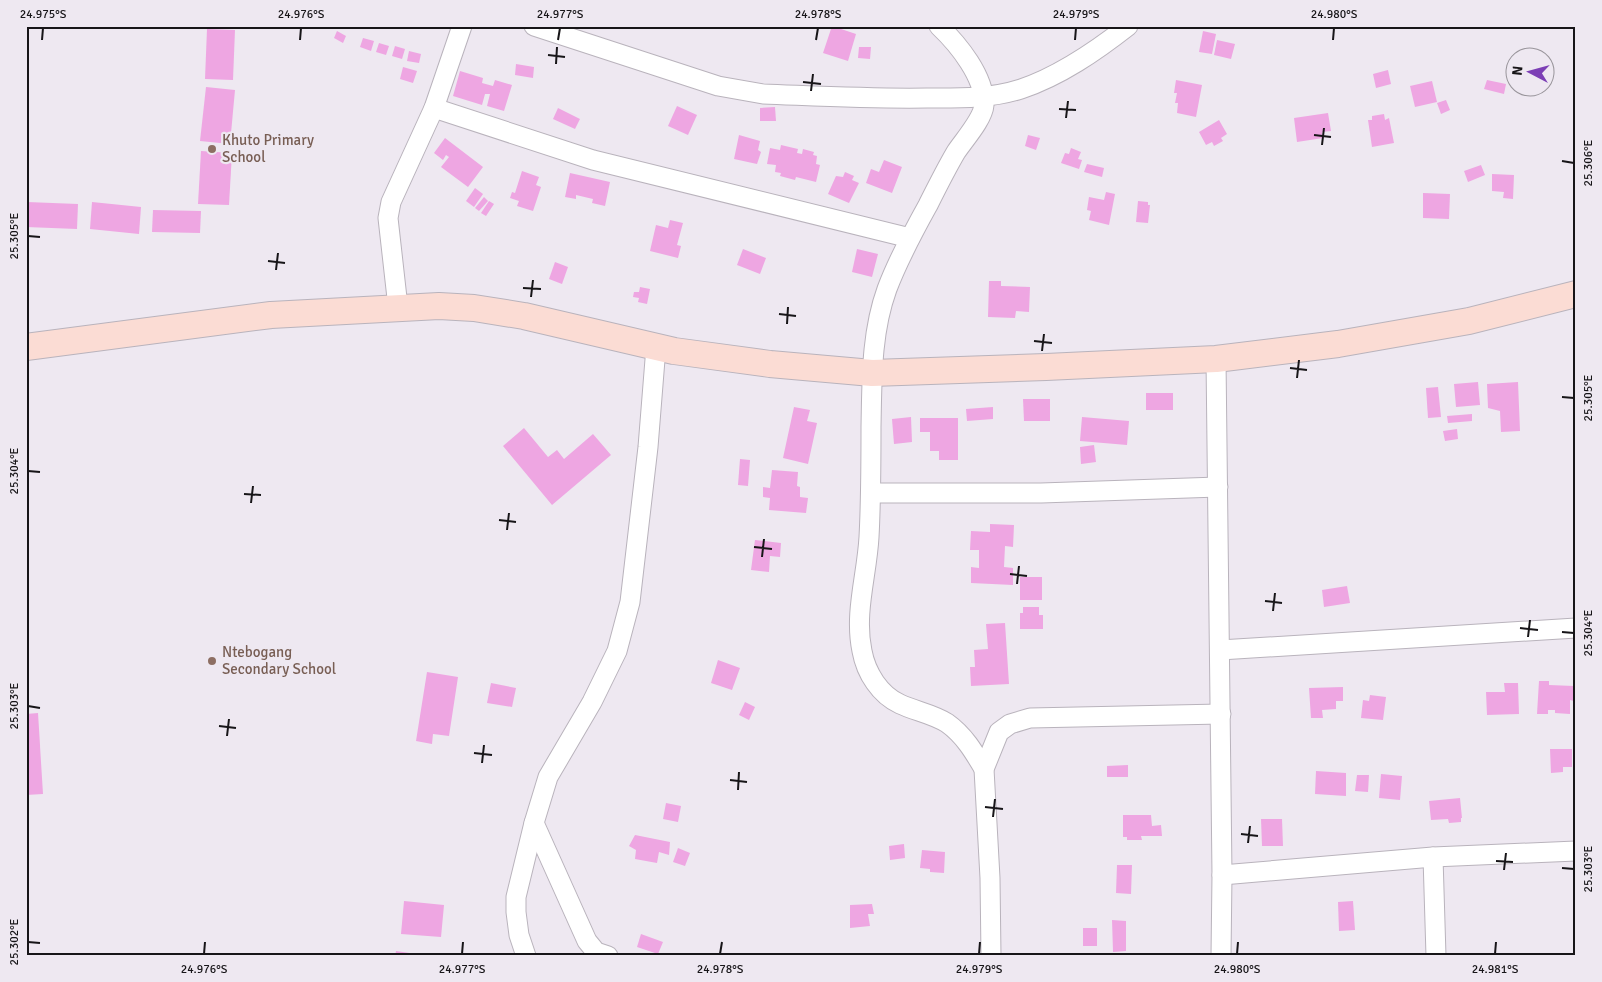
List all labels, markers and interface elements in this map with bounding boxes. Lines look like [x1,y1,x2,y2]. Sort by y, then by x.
text: 24.975°S [20,7,67,22]
text: 24.976°S [278,7,325,22]
text: 24.977°S [537,7,584,22]
text: 24.978°S [795,7,842,22]
text: 24.979°S [1053,7,1100,22]
text: 24.980°S [1311,7,1358,22]
north arrow [1504,48,1554,98]
text: N [1509,65,1527,76]
place label: Khuto Primary School [222,131,314,166]
text: 25.306°E [1581,139,1596,186]
marker: Khuto Primary School [206,143,218,155]
text: 25.305°E [7,212,22,259]
text: 25.305°E [1581,374,1596,421]
text: 25.304°E [7,447,22,494]
text: 25.304°E [1581,609,1596,656]
place label: Ntebogang Secondary School [222,643,336,678]
marker: Ntebogang Secondary School [206,655,218,667]
text: 25.303°E [7,682,22,729]
text: 25.303°E [1581,845,1596,892]
text: 25.302°E [7,918,22,965]
text: 24.976°S [181,962,228,977]
text: 24.977°S [439,962,486,977]
text: 24.978°S [697,962,744,977]
text: 24.979°S [956,962,1003,977]
text: 24.980°S [1214,962,1261,977]
text: 24.981°S [1472,962,1519,977]

